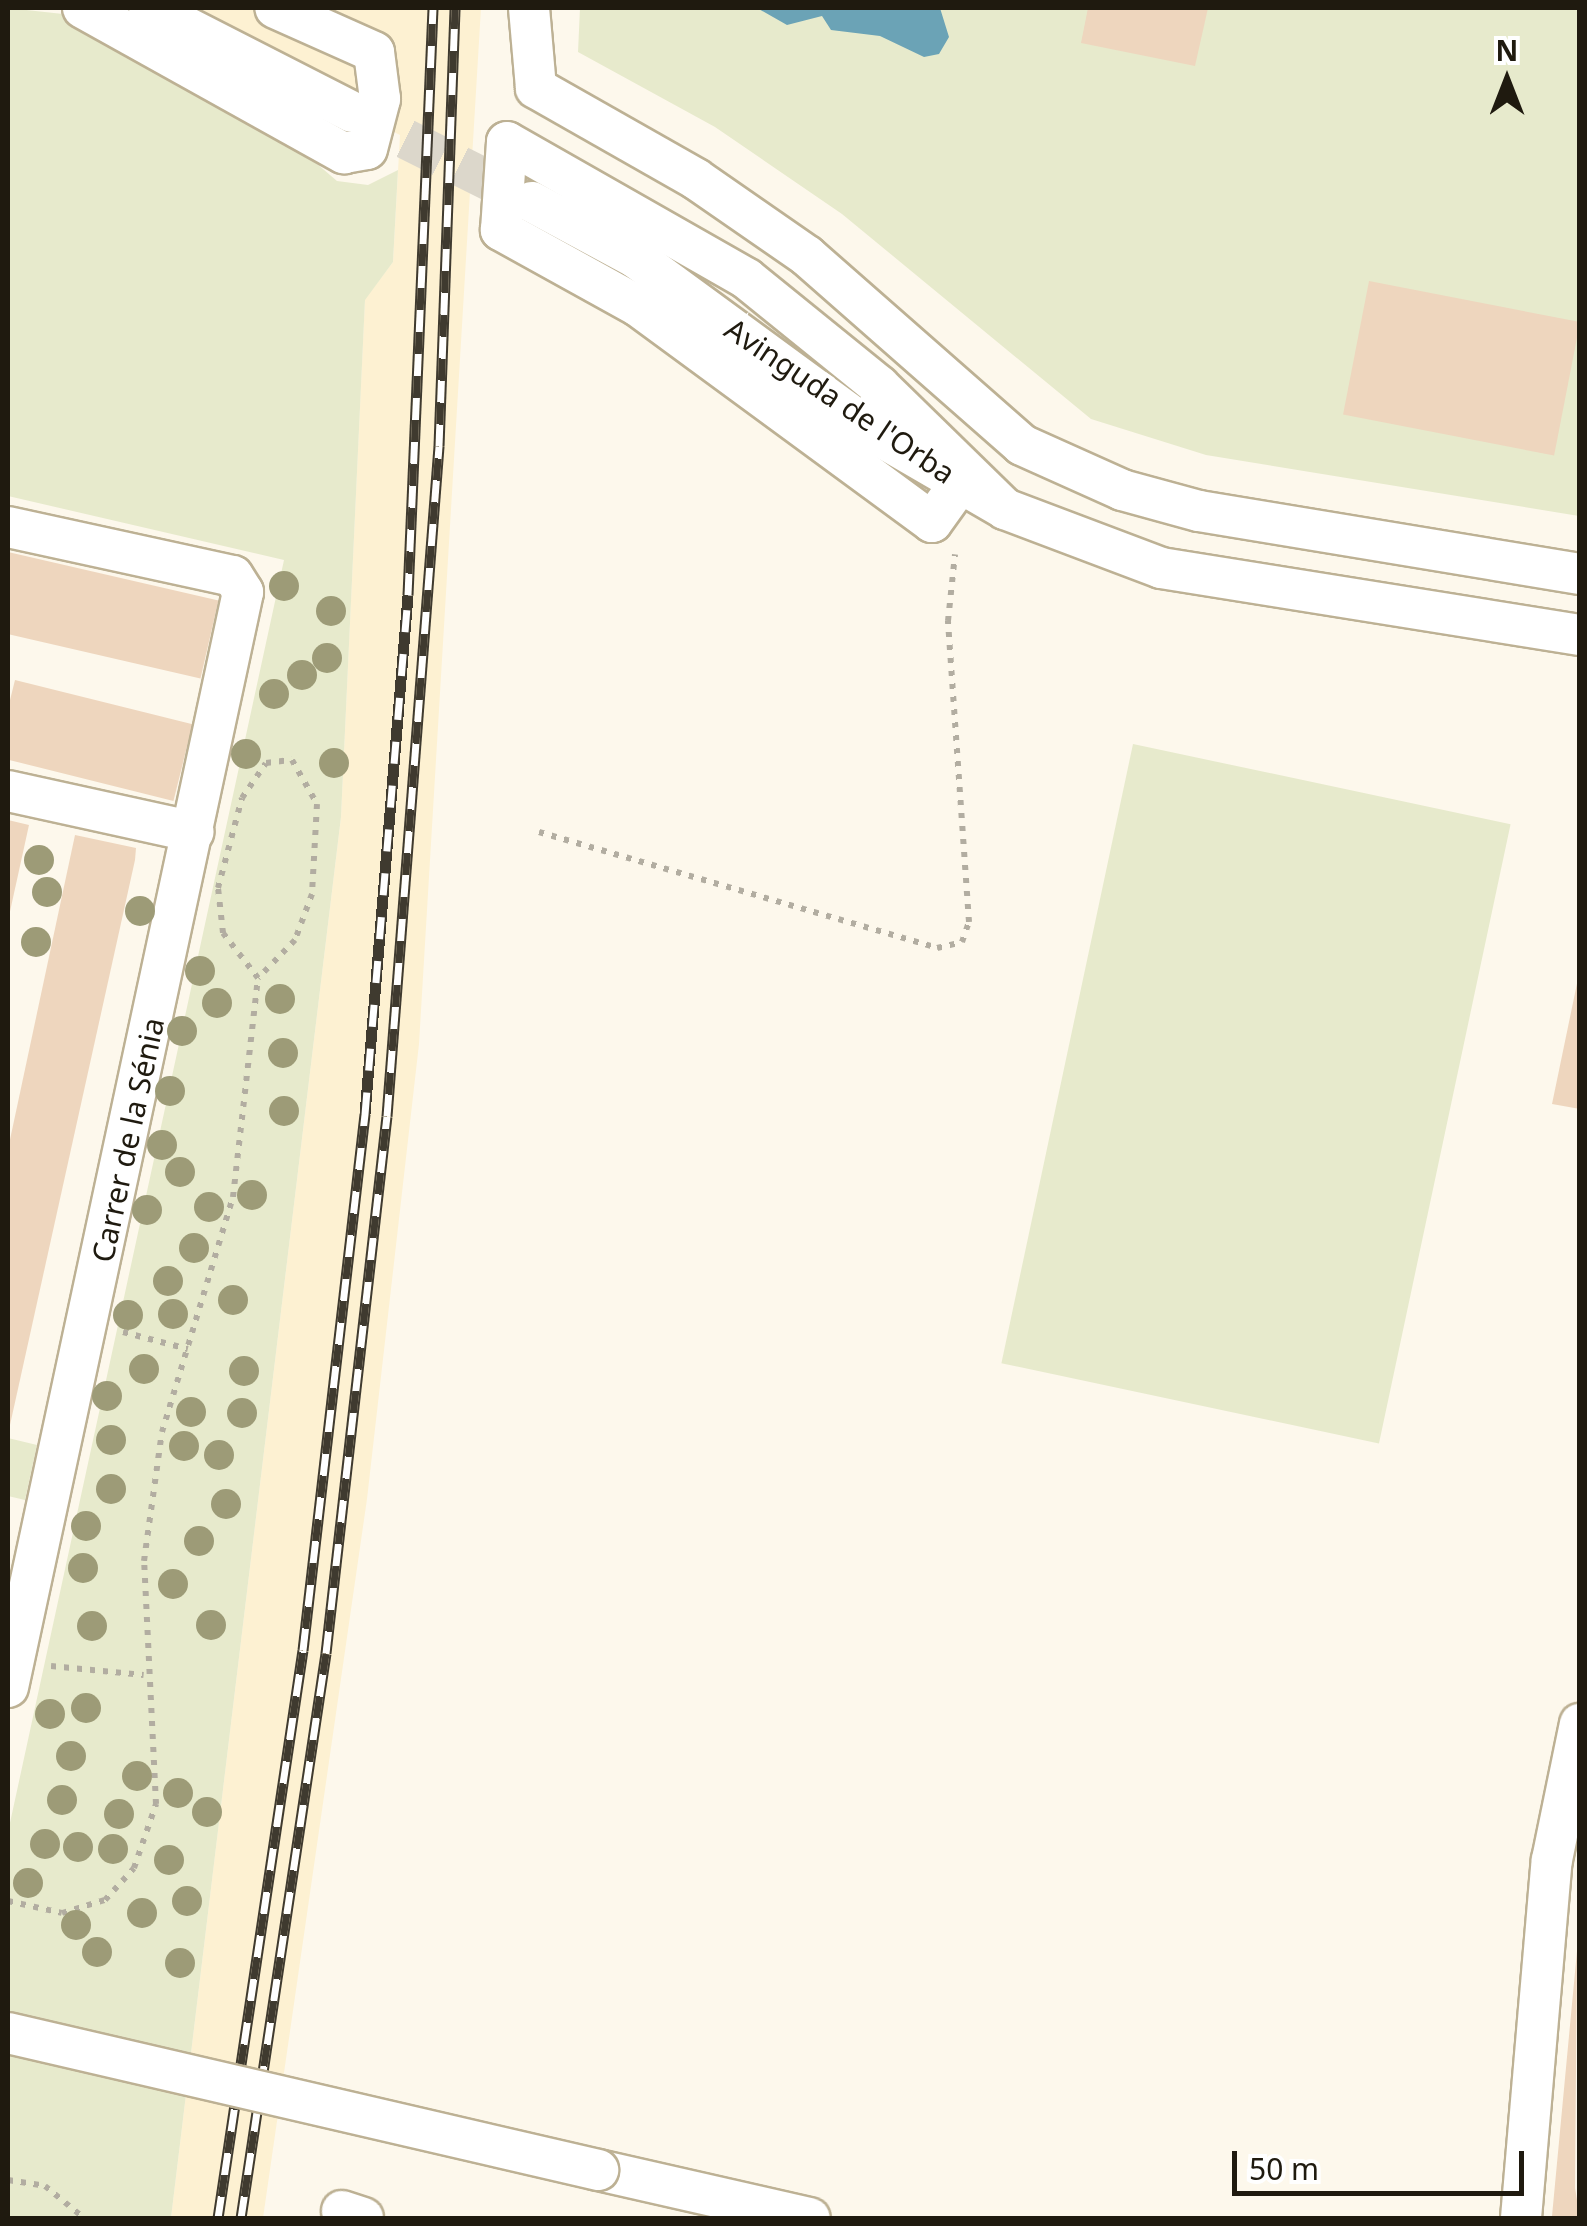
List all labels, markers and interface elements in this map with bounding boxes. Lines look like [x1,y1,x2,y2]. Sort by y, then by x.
north arrow [1457,30,1557,130]
text: N [1496,31,1518,69]
street label: Avinguda de l'Orba [718,311,962,491]
street label: Carrer de la Sénia [84,1014,172,1266]
scale bar [1237,2131,1530,2193]
text: 50 m [1249,2148,1319,2189]

